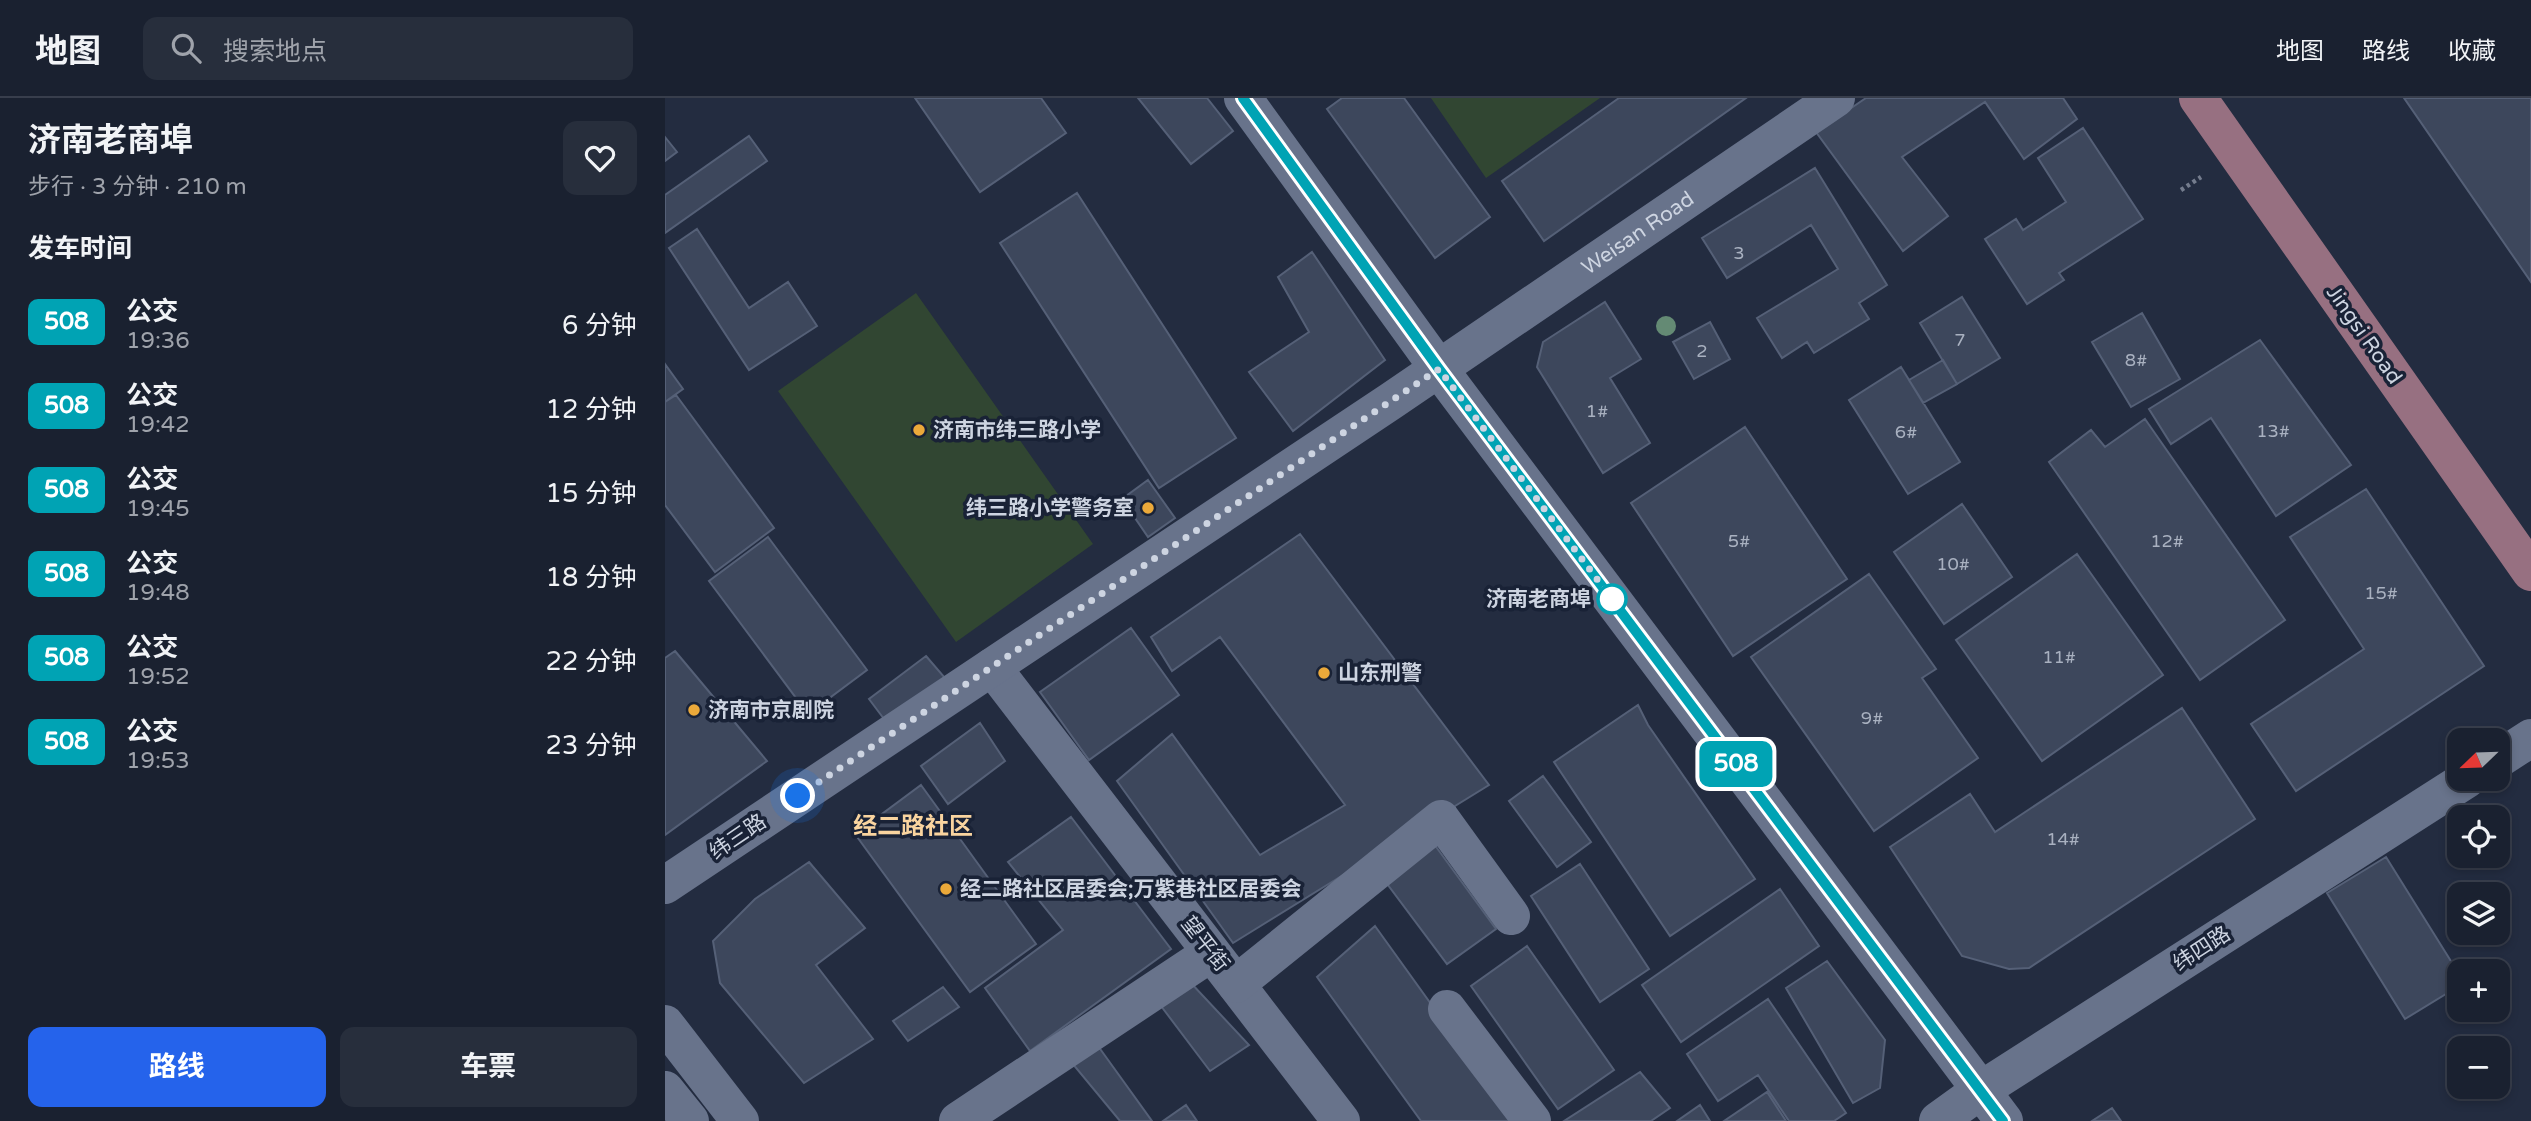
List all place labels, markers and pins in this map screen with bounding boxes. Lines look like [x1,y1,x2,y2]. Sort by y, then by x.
place label: 济南市纬三路小学 [933,418,1101,443]
marker: 济南市纬三路小学 [911,422,927,438]
place label: 纬三路小学警务室 [966,496,1134,521]
marker: 纬三路小学警务室 [1140,500,1156,516]
marker: 济南老商埠 [1597,584,1627,614]
place label: 济南老商埠 [1486,587,1591,612]
place label: 山东刑警 [1338,661,1422,686]
marker: 山东刑警 [1316,665,1332,681]
place label: 济南市京剧院 [708,698,834,723]
marker: 济南市京剧院 [686,702,702,718]
place label: 经二路社区居委会;万紫巷社区居委会 [960,877,1301,902]
marker: 经二路社区居委会;万紫巷社区居委会 [938,881,954,897]

